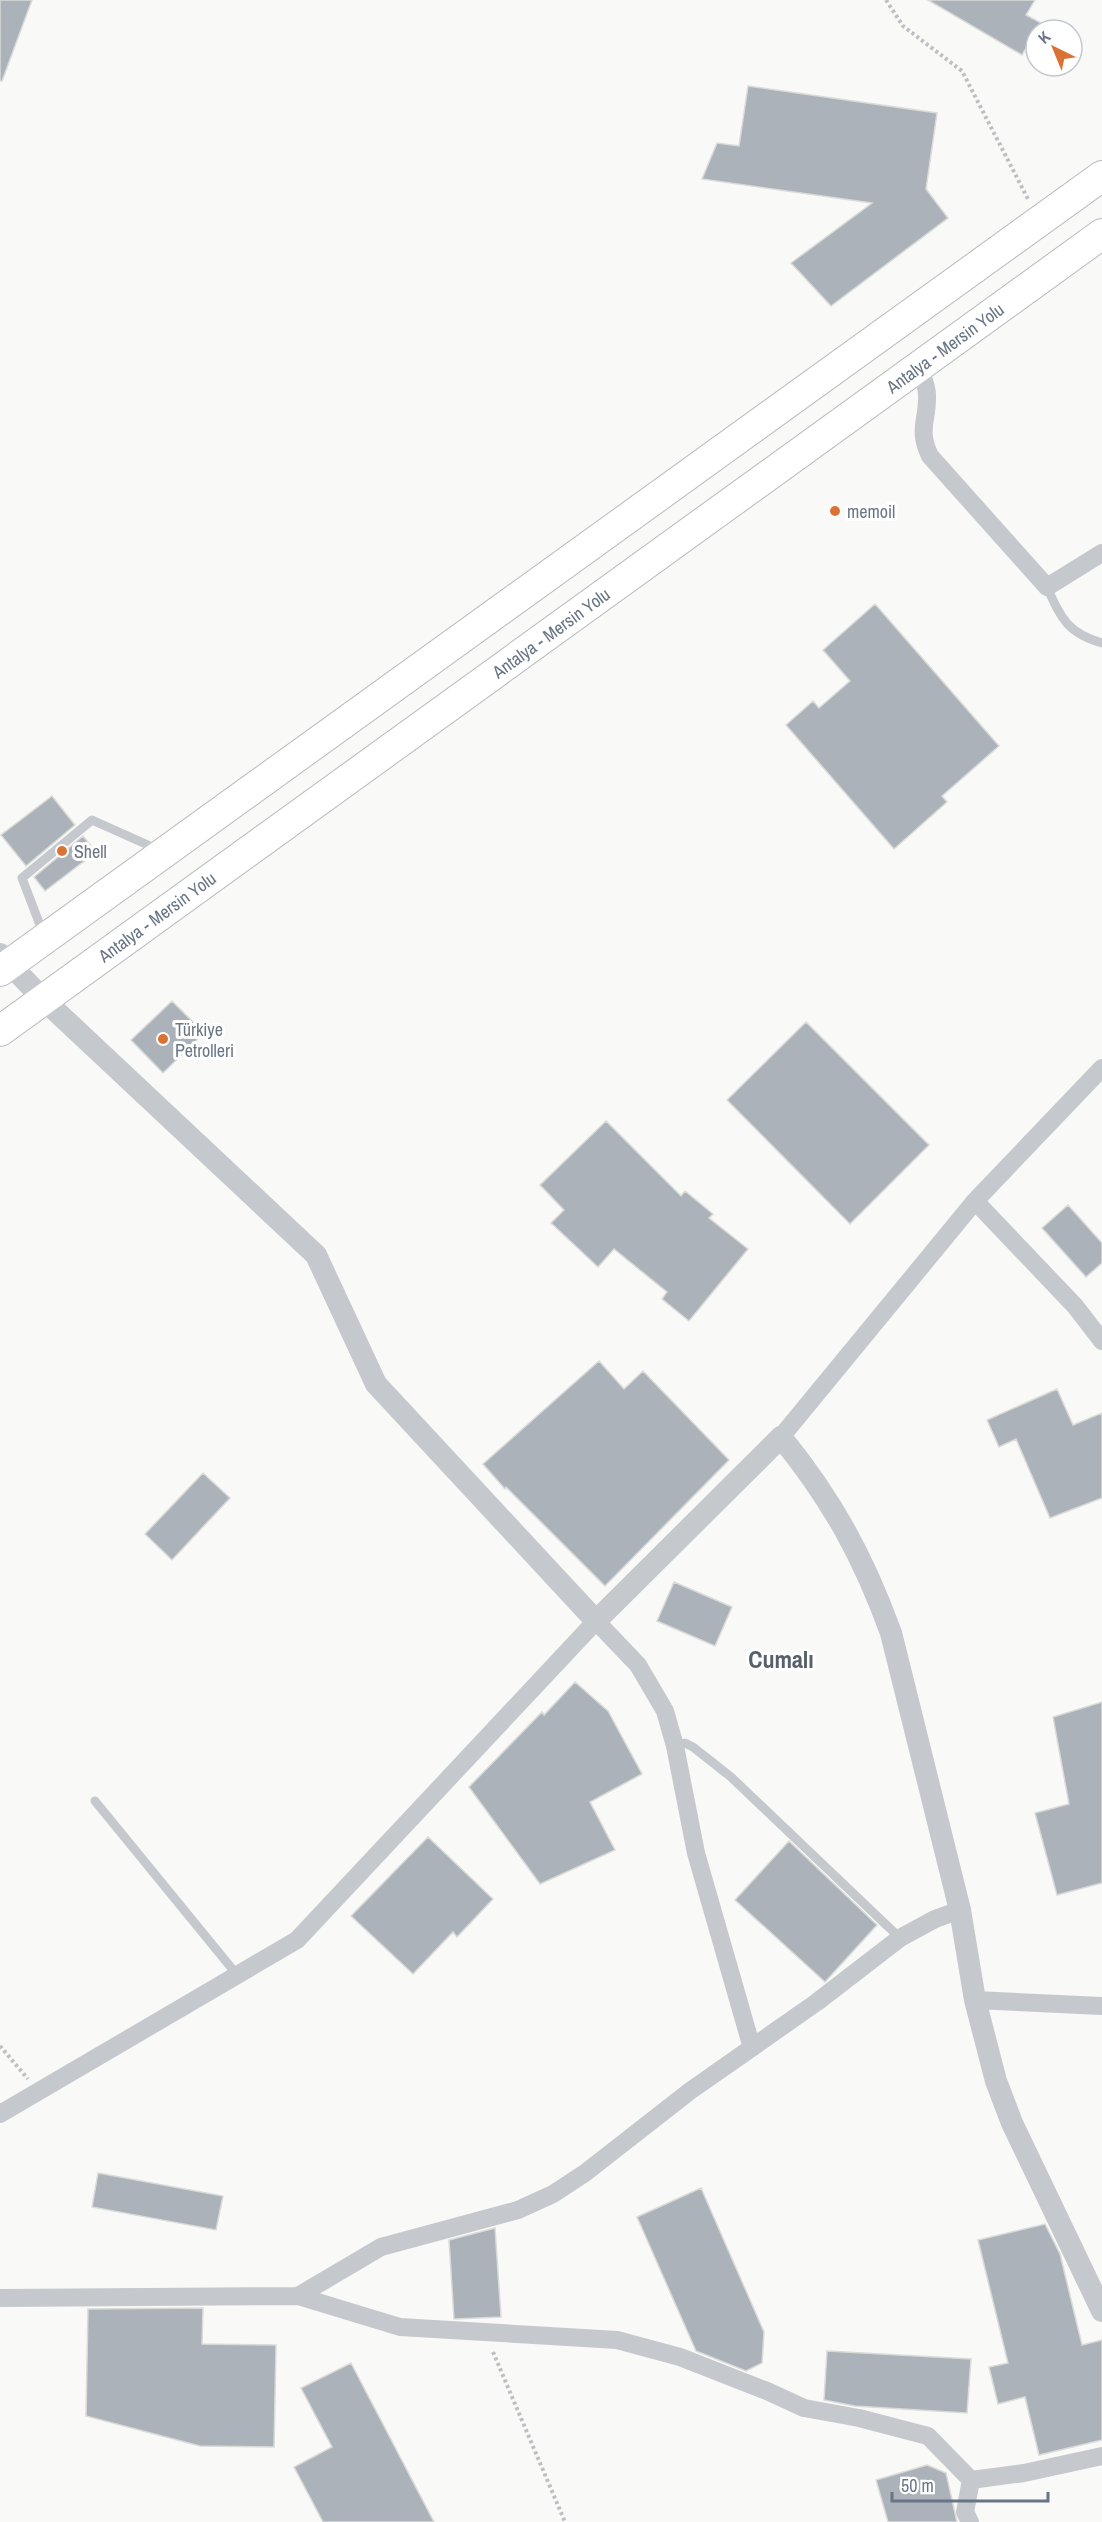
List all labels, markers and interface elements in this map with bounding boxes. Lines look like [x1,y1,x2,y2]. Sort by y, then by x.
north arrow [1024,18,1084,78]
text: K [1033,25,1055,48]
street label: Antalya - Mersin Yolu [880,297,1009,400]
place label: memoil [847,499,895,524]
marker: memoil [828,504,842,518]
street label: Antalya - Mersin Yolu [486,582,615,685]
place label: Shell [74,839,107,864]
marker: Shell [55,844,69,858]
street label: Antalya - Mersin Yolu [92,866,221,969]
place label: Türkiye Petrolleri [175,1017,234,1063]
marker: Türkiye Petrolleri [156,1032,170,1046]
district label: Cumalı [748,1643,814,1675]
scale bar [892,2465,1048,2503]
text: 50 m [901,2473,934,2498]

